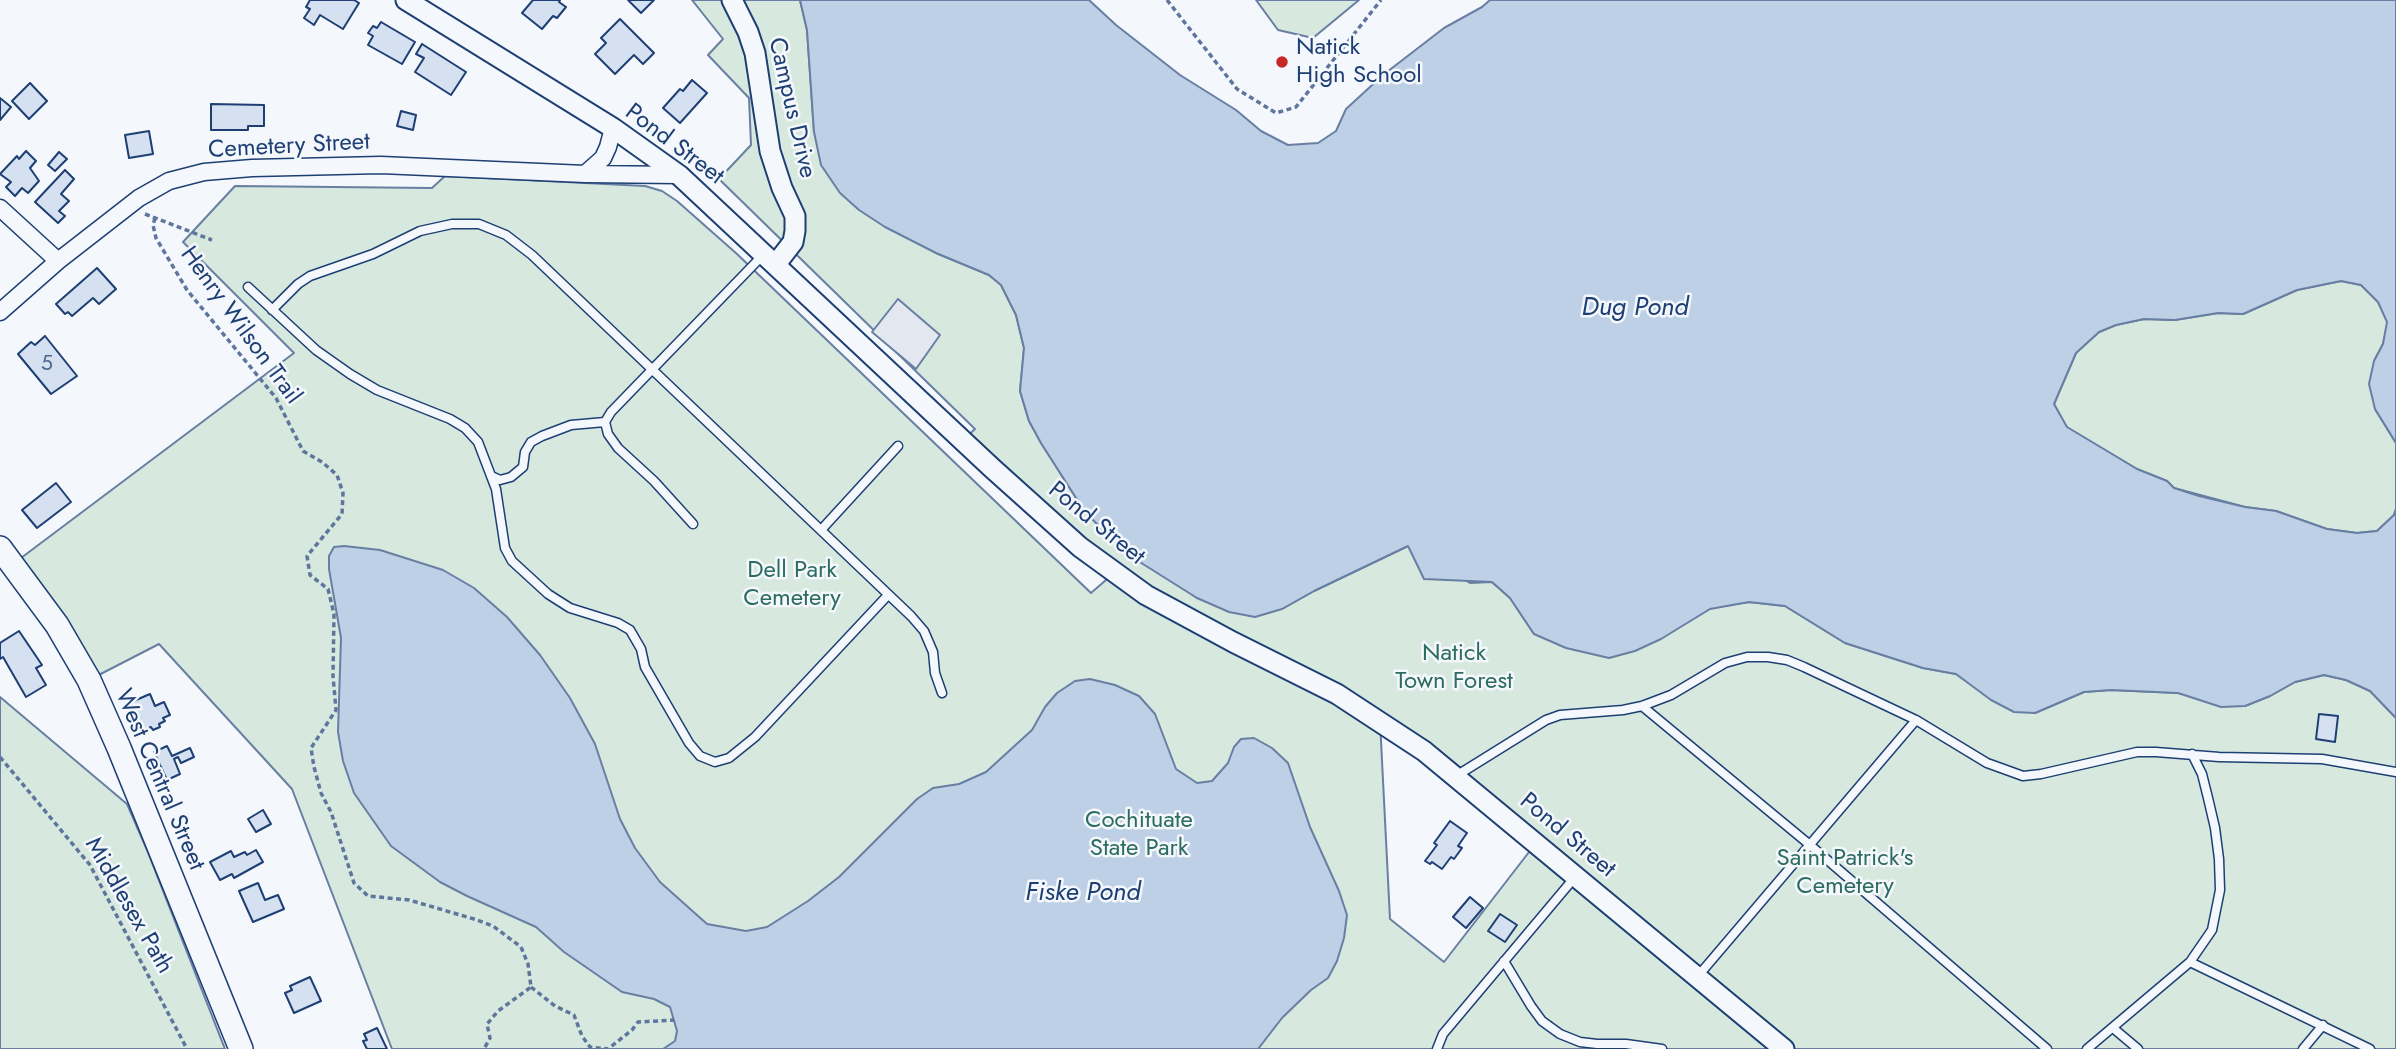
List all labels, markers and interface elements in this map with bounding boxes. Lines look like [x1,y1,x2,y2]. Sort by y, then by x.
place label: Natick High School [1296,34,1422,90]
street label: Campus Drive [761,35,821,181]
marker: Natick High School [1274,54,1290,70]
street label: Pond Street [619,99,729,191]
street label: Cemetery Street [207,128,371,166]
street label: Henry Wilson Trail [173,242,307,410]
water label: Dug Pond [1581,293,1689,325]
house number: 5 [41,352,53,378]
street label: Pond Street [1042,476,1150,572]
park label: Dell Park Cemetery [743,557,841,613]
park label: Natick Town Forest [1395,640,1513,696]
street label: West Central Street [108,685,210,875]
street label: Pond Street [1513,788,1621,884]
park label: Cochituate State Park [1085,807,1193,863]
street label: Middlesex Path [77,833,179,979]
park label: Saint Patrick's Cemetery [1777,845,1913,901]
water label: Fiske Pond [1025,878,1141,910]

